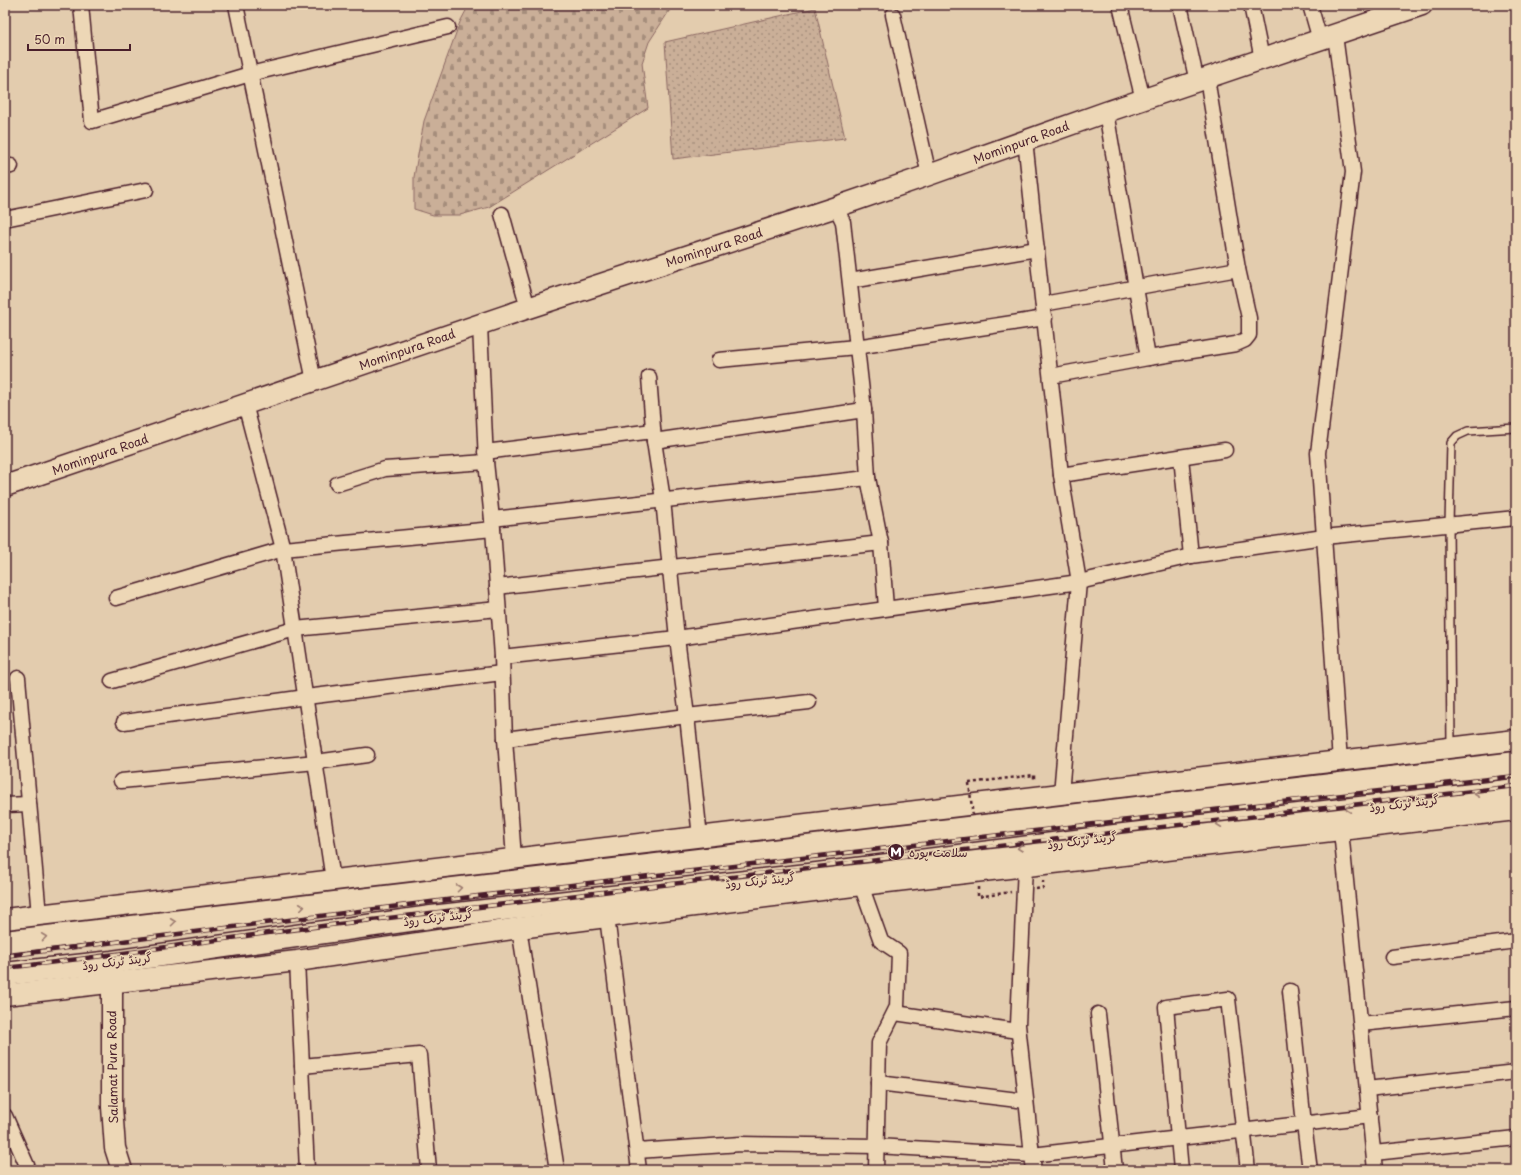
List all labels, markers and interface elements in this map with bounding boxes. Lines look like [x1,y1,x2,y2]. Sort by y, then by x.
scale bar [28,26,130,52]
text: 50 m [34,30,65,48]
street label: Mominpura Road [971,116,1071,168]
street label: Mominpura Road [663,223,765,271]
street label: Mominpura Road [356,324,458,374]
street label: Mominpura Road [49,429,151,479]
one-way arrow [1474,789,1480,798]
street label: گرینڈ ٹرنک روڈ [1368,790,1440,816]
one-way arrow [1345,804,1351,813]
one-way arrow [1216,819,1222,828]
street label: گرینڈ ٹرنک روڈ [1046,827,1118,853]
metro station icon: سلامت پورہ [886,842,906,862]
place label: سلامت پورہ [909,843,968,861]
one-way arrow [1017,843,1023,852]
street label: گرینڈ ٹرنک روڈ [724,867,796,893]
one-way arrow [456,884,462,893]
one-way arrow [299,903,305,912]
street label: گرینڈ ٹرنک روڈ [402,904,474,930]
one-way arrow [170,918,176,927]
one-way arrow [41,933,47,942]
street label: گرینڈ ٹرنک روڈ [81,948,153,974]
street label: Salamat Pura Road [102,1010,122,1124]

